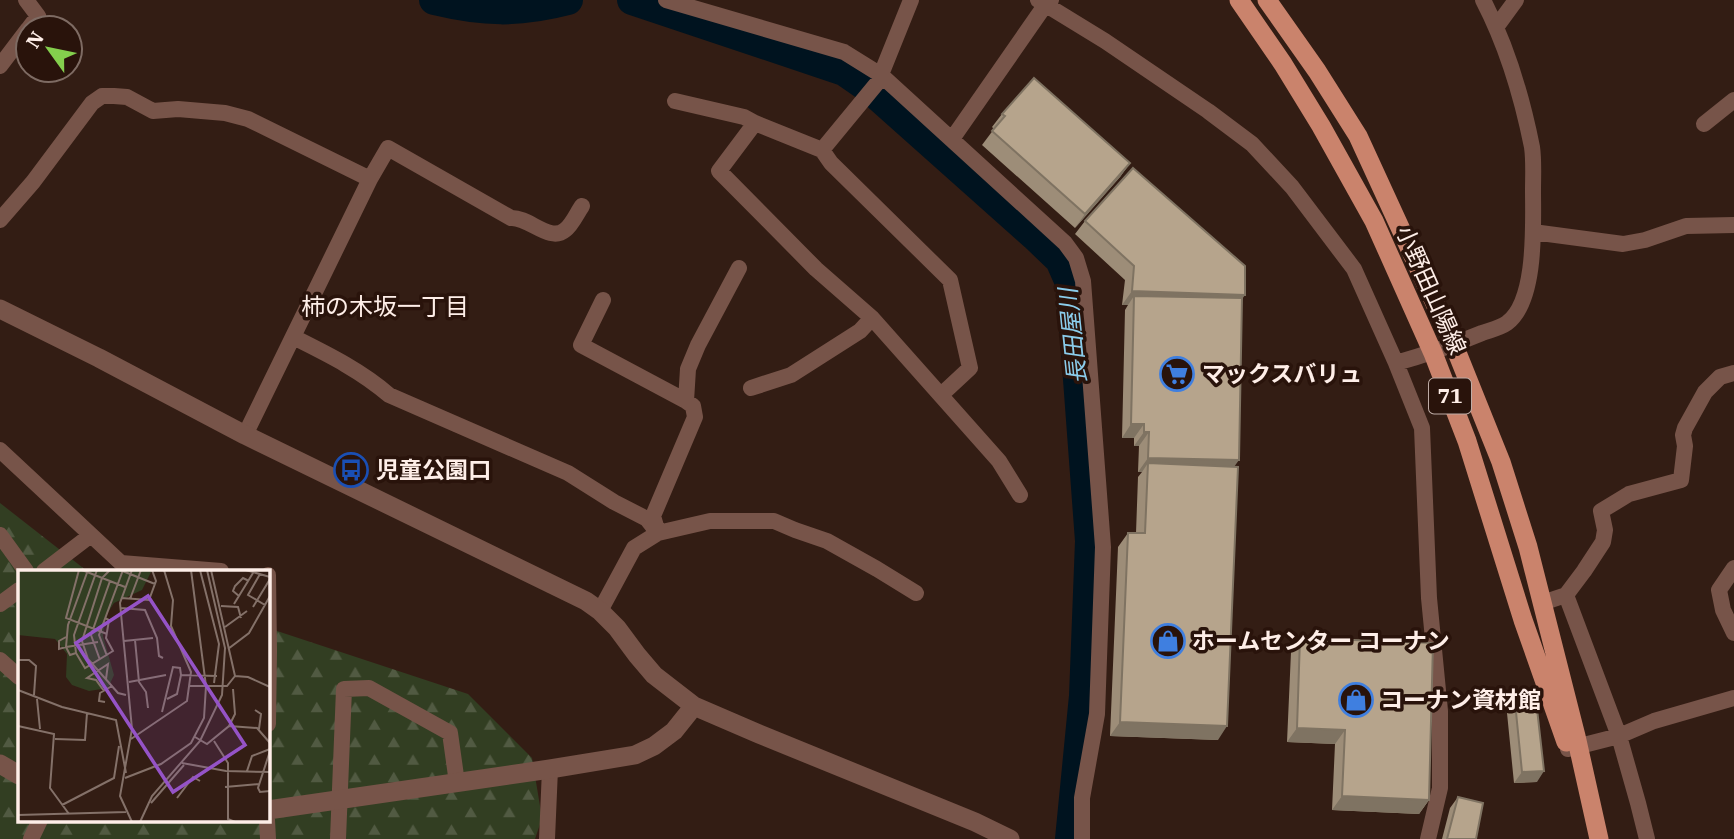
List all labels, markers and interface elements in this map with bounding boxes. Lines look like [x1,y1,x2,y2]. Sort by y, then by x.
north arrow [14,14,84,84]
text: N [21,27,49,53]
street label: 小野田山陽線 [1390,220,1474,359]
water label: 長田屋川 [1051,284,1093,386]
district label: 柿の木坂一丁目 [301,290,469,322]
supermarket icon: マックスバリュ [1158,355,1196,393]
place label: マックスバリュ [1202,358,1362,388]
road number: 71 [1429,378,1471,414]
bus stop icon: 児童公園口 [332,451,370,489]
place label: 児童公園口 [376,454,491,484]
inset map [18,570,270,822]
shop icon: ホームセンター コーナン [1149,622,1187,660]
place label: ホームセンター コーナン [1192,625,1450,655]
shop icon: コーナン資材館 [1337,681,1375,719]
place label: コーナン資材館 [1380,684,1541,714]

